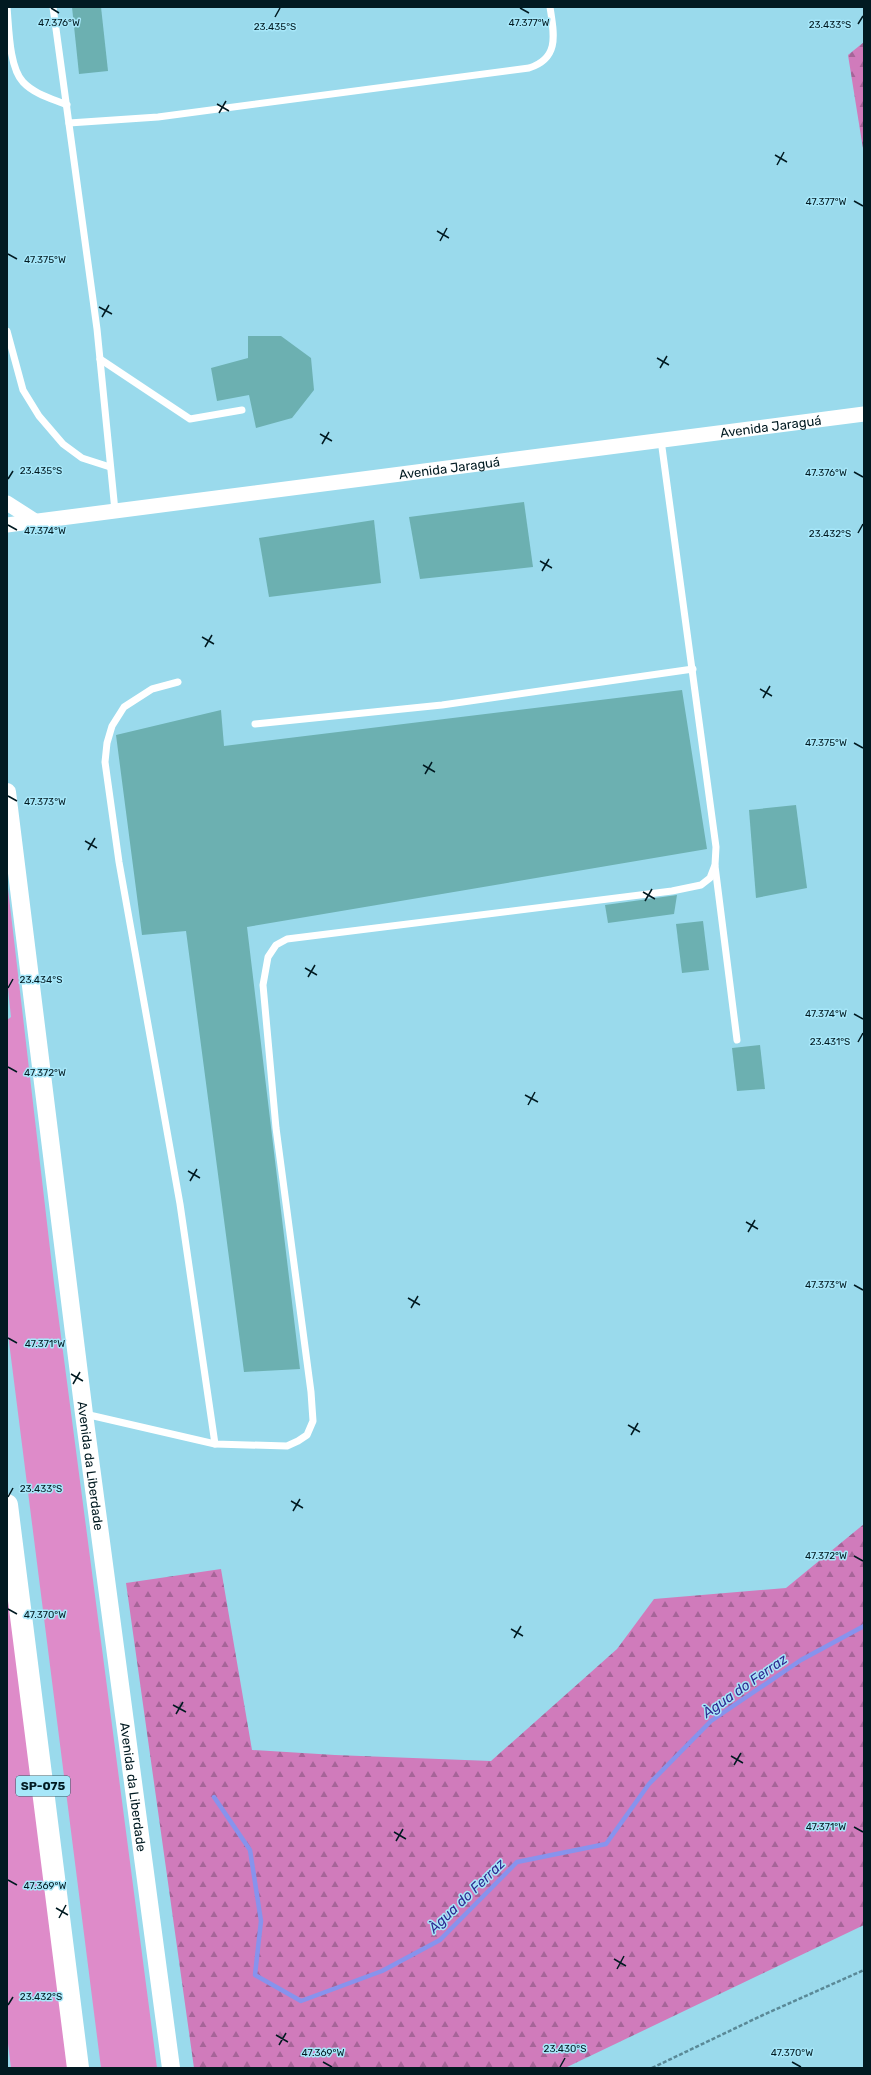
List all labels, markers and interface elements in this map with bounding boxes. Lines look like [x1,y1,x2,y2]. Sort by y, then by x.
text: 47.376°W [38,17,80,29]
text: 47.377°W [508,17,550,29]
text: 23.433°S [809,19,851,31]
text: 23.435°S [254,21,296,33]
text: 47.377°W [805,196,847,208]
text: 47.375°W [24,254,66,266]
street label: Avenida Jaraguá [719,412,822,440]
street label: Avenida Jaraguá [398,454,501,482]
text: 23.435°S [20,465,62,477]
text: 47.376°W [805,467,847,479]
text: 47.374°W [24,525,66,537]
text: 23.432°S [809,528,851,540]
text: 47.375°W [805,737,847,749]
text: 47.373°W [24,796,66,808]
text: 23.434°S [20,974,62,986]
text: 47.374°W [805,1008,847,1020]
text: 23.431°S [810,1036,850,1048]
text: 47.372°W [24,1067,66,1079]
text: 47.373°W [805,1279,847,1291]
text: 47.371°W [25,1338,65,1350]
street label: Avenida da Liberdade [75,1400,107,1531]
text: 23.433°S [20,1483,62,1495]
text: 47.372°W [805,1550,847,1562]
text: 47.370°W [24,1609,66,1621]
water label: Àgua do Ferraz [698,1650,791,1722]
street label: Avenida da Liberdade [118,1721,150,1852]
road number: SP-075 [16,1776,70,1796]
text: 47.371°W [806,1821,846,1833]
water label: Àgua do Ferraz [424,1855,509,1937]
text: 47.369°W [24,1880,66,1892]
text: 23.432°S [20,1991,62,2003]
text: 23.430°S [544,2043,586,2055]
text: 47.369°W [302,2047,344,2059]
text: 47.370°W [771,2047,813,2059]

